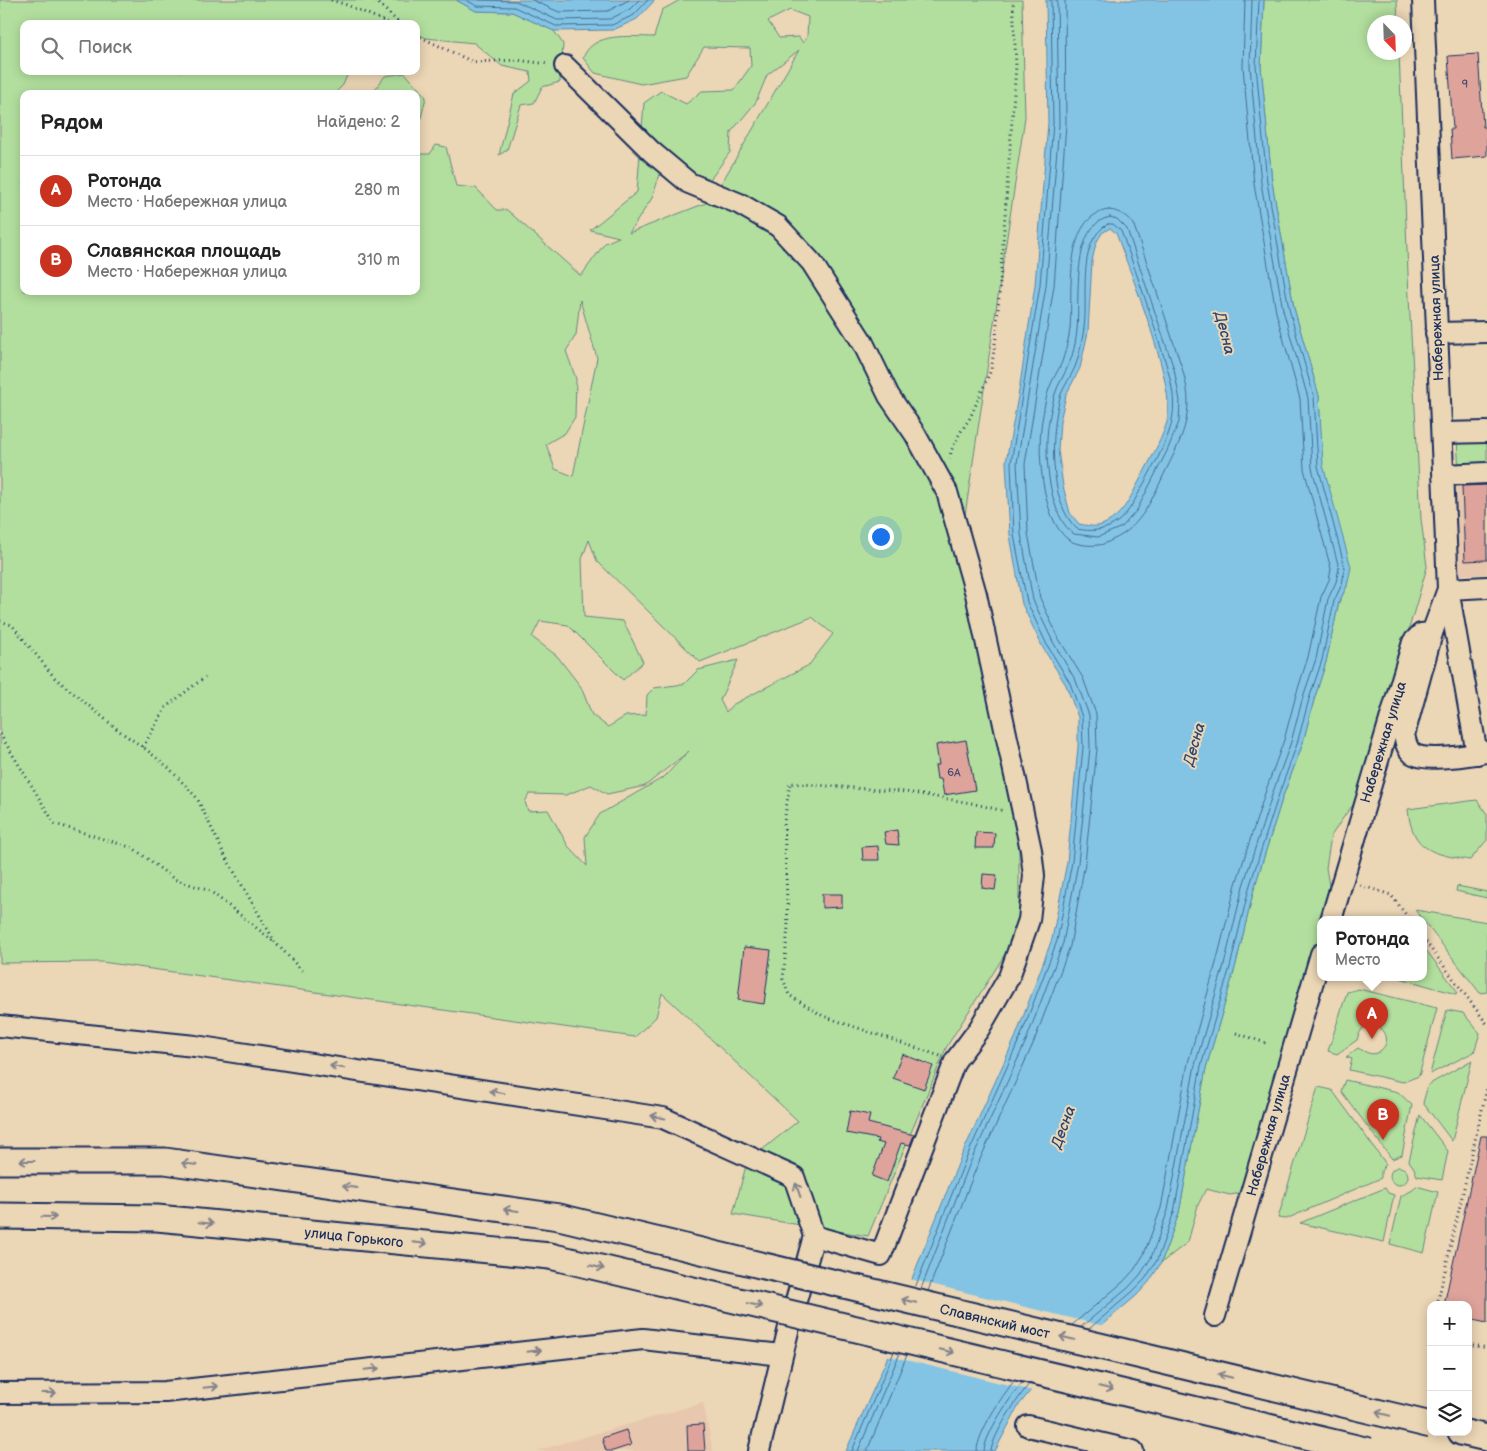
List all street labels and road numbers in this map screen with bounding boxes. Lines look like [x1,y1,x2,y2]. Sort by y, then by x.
street label: Набережная улица [1426,254,1447,381]
street label: Набережная улица [1357,679,1410,805]
street label: Набережная улица [1243,1072,1294,1198]
street label: улица Горького [304,1224,404,1251]
street label: Славянский мост [938,1301,1052,1343]

